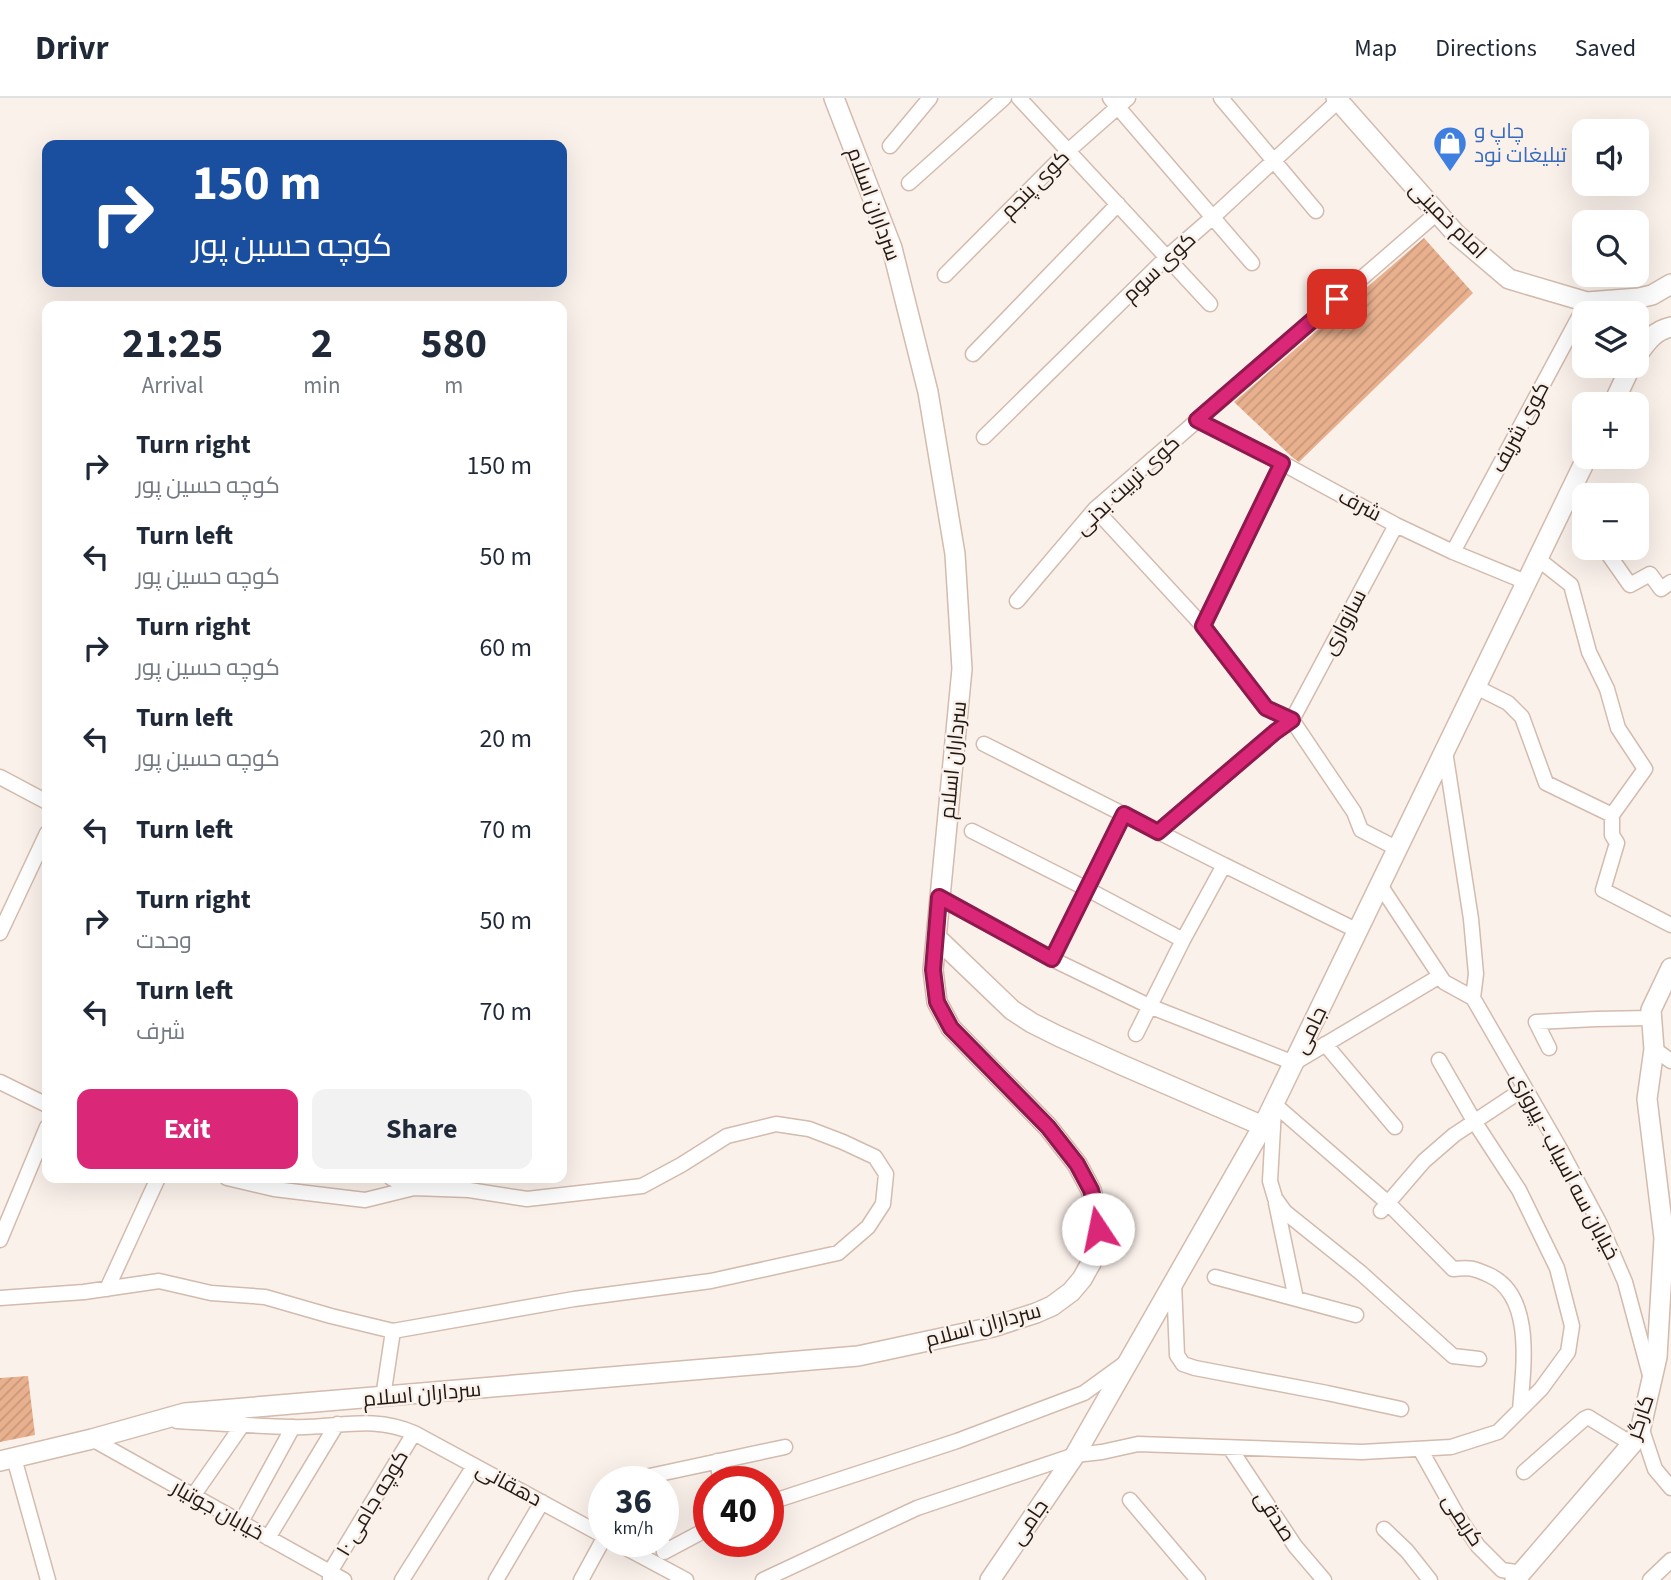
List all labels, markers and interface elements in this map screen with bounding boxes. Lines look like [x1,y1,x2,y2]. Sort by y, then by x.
text: Drivr [35,25,109,72]
text: Map [1354,31,1397,66]
text: Directions [1435,31,1537,66]
text: Saved [1575,31,1636,66]
place label: چاپ و تبلیغات نود [1474,116,1567,170]
map controls [1572,119,1649,560]
button: sound [1572,119,1649,196]
shop icon: چاپ و تبلیغات نود [1431,124,1469,173]
street label: سرداران اسلام [840,143,908,265]
street label: کوی پنجم [994,143,1076,225]
text: 150 m [192,149,321,219]
icon: right [77,168,168,259]
street label: امام خمینی [1402,174,1494,266]
button: search [1572,210,1649,287]
text: کوچه حسین پور [192,223,392,269]
street label: کوی سوم [1116,225,1202,309]
pin [1307,269,1367,329]
icon: arrive [1318,280,1356,318]
button: layers [1572,301,1649,378]
text: 21:25 [122,314,223,374]
text: 2 [311,314,333,374]
text: 580 [420,314,487,374]
text: Arrival [142,369,204,402]
text: min [303,369,341,402]
text: m [444,369,463,402]
street label: کوی شریف [1483,376,1557,478]
button: + [1572,392,1649,469]
text: Turn right [136,426,251,463]
street label: کوی تربیت بدنی [1068,428,1186,542]
icon: right [77,447,115,485]
text: 150 m [466,447,532,484]
text: کوچه حسین پور [136,469,280,502]
street label: شرف [1333,481,1387,529]
button: − [1572,483,1649,560]
text: Turn left [136,517,233,554]
icon: left [77,538,115,576]
text: 50 m [479,538,532,575]
text: کوچه حسین پور [136,560,280,593]
street label: سازواری [1314,584,1374,660]
text: Turn right [136,608,251,645]
icon: right [77,629,115,667]
text: 60 m [479,629,532,666]
text: کوچه حسین پور [136,651,280,684]
text: Turn left [136,699,233,736]
street label: سرداران اسلام [932,699,974,821]
icon: left [77,720,115,758]
text: 20 m [479,720,532,757]
text: کوچه حسین پور [136,742,280,775]
icon: left [77,811,115,849]
text: Turn left [136,811,233,848]
text: 70 m [479,811,532,848]
text: Turn right [136,881,251,918]
icon: right [77,902,115,940]
text: 50 m [479,902,532,939]
text: وحدت [136,924,192,957]
text: Turn left [136,972,233,1009]
icon: left [77,993,115,1031]
text: 70 m [479,993,532,1030]
street label: جامی [1286,1001,1334,1059]
text: شرف [136,1015,185,1048]
street label: خیابان سه آسیاب - پیروزی [1503,1067,1627,1265]
button: Exit [77,1089,298,1169]
button: Share [312,1089,532,1169]
position arrow [1061,1192,1135,1266]
street label: سرداران اسلام [922,1295,1044,1355]
street label: سرداران اسلام [362,1374,482,1414]
street label: کارگر [1618,1391,1662,1444]
street label: کوچه جامی ۱۰ [328,1444,416,1562]
street label: دهقانی [471,1454,547,1514]
speed limit sign: 40 [693,1466,784,1557]
street label: خیابان جوتیار [166,1472,270,1548]
text: 36 [615,1477,652,1527]
street label: صدقی [1247,1485,1303,1547]
street label: کریمی [1435,1488,1491,1552]
street label: جامی [1003,1493,1055,1551]
text: km/h [614,1516,653,1541]

